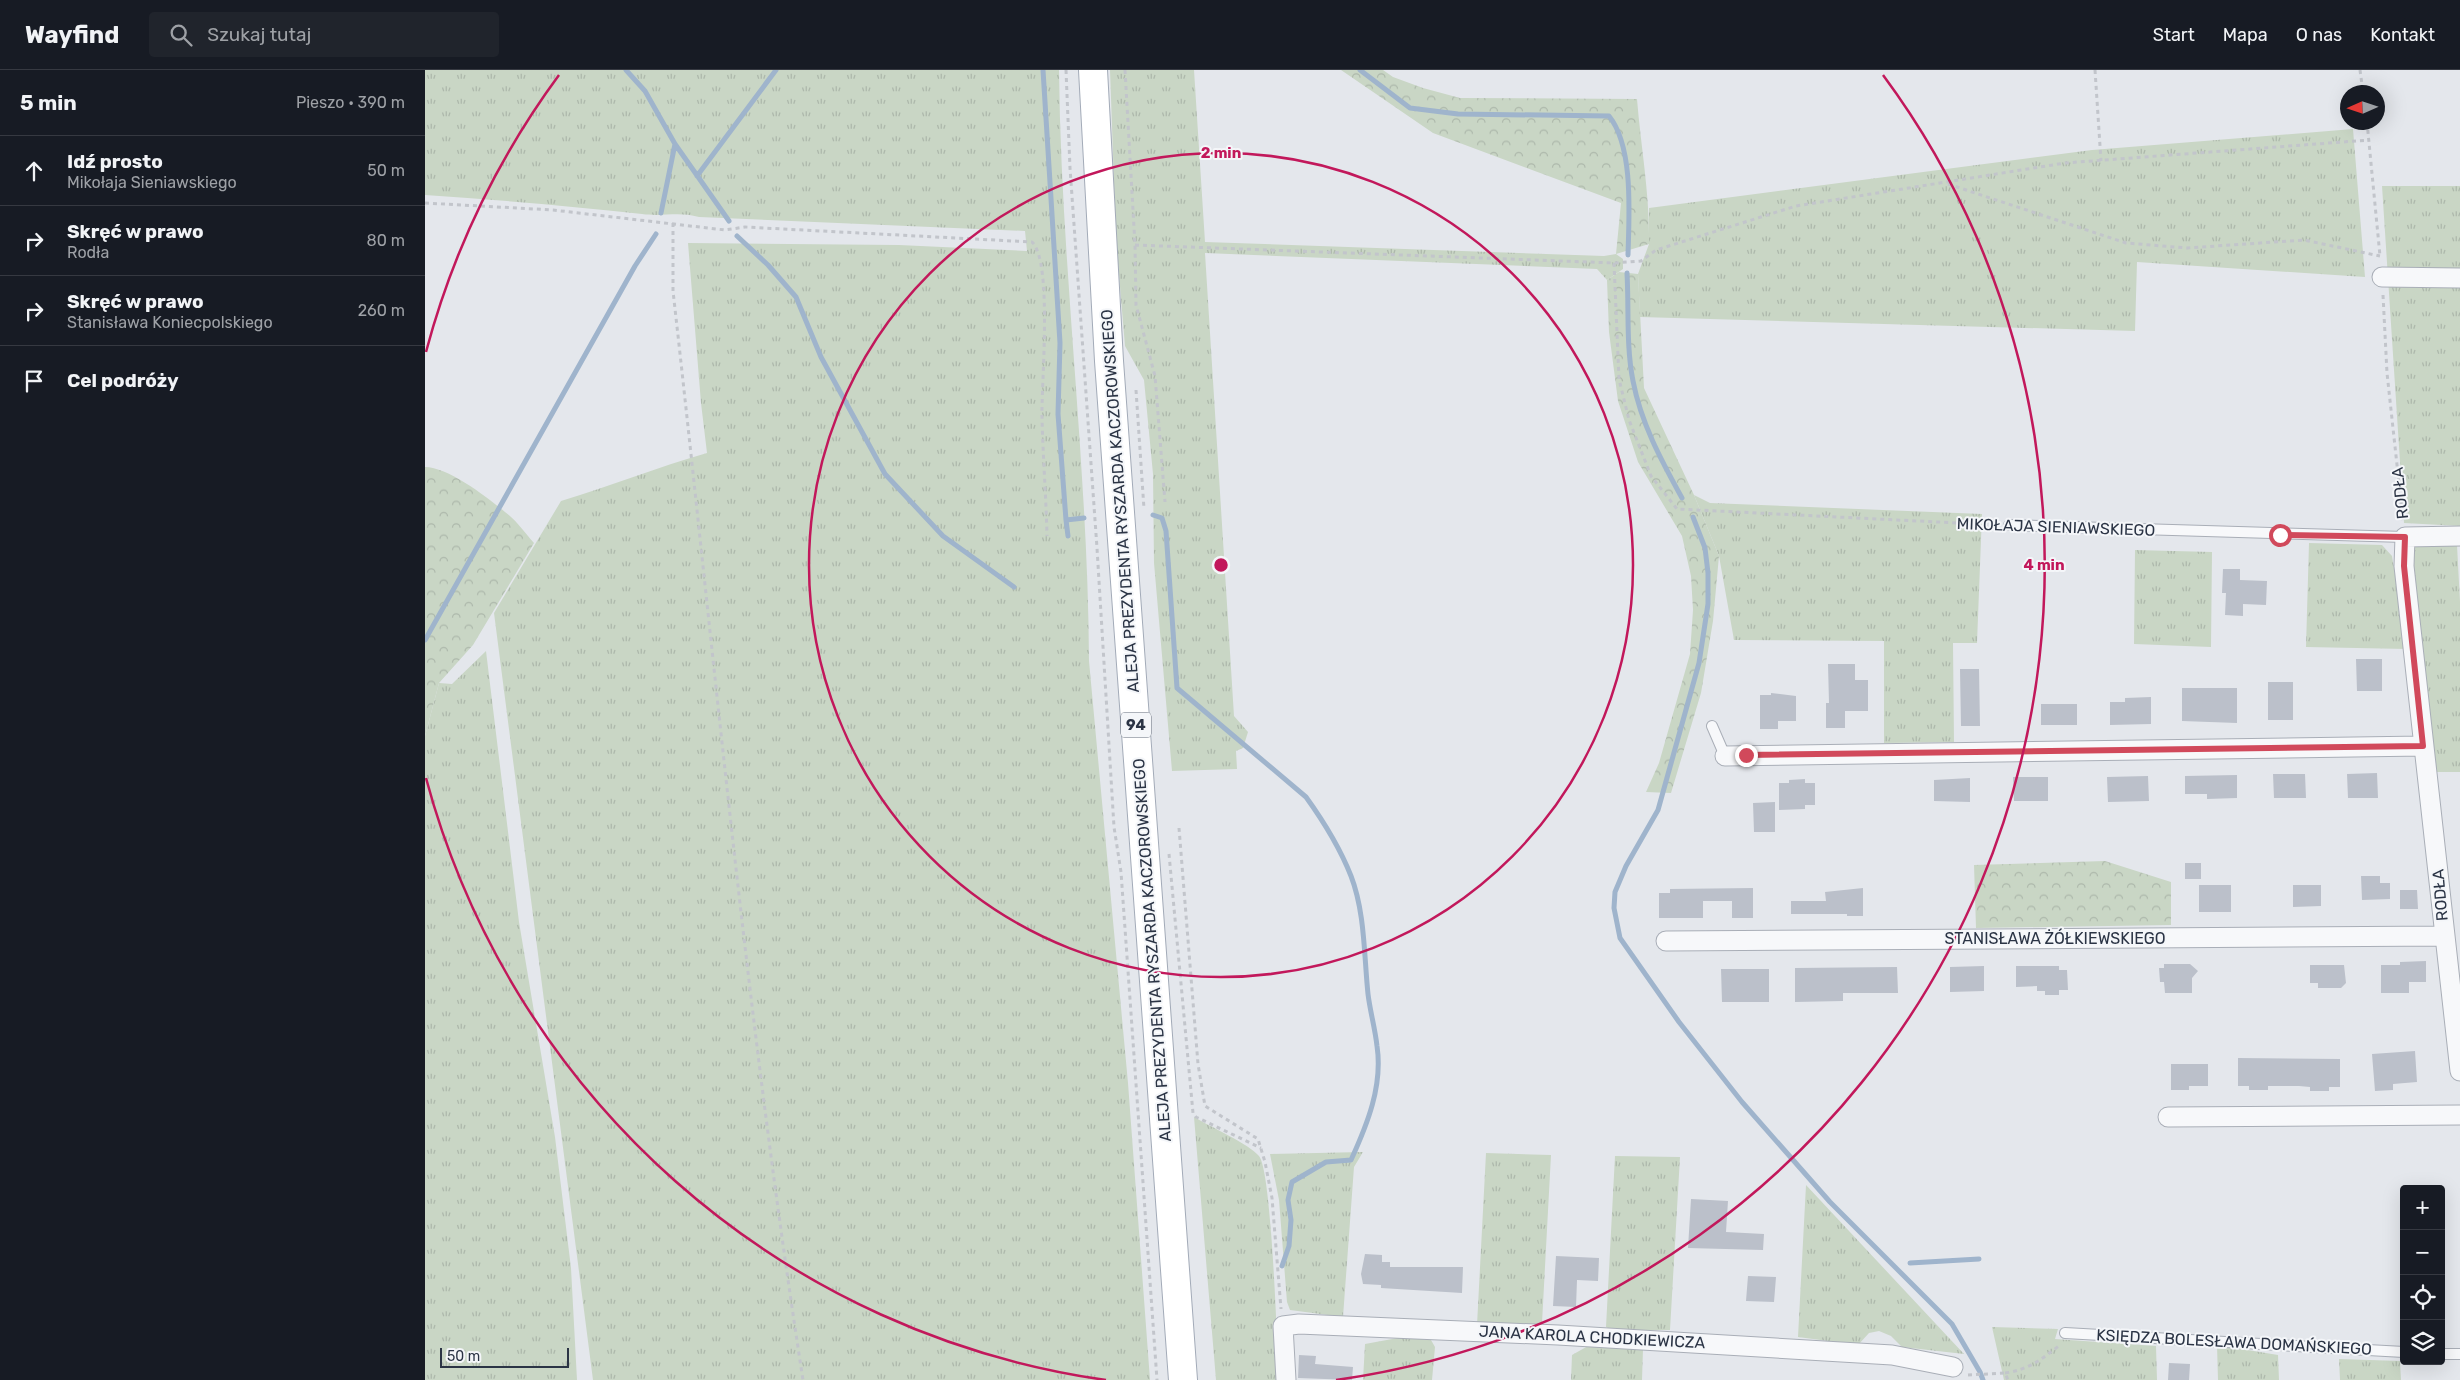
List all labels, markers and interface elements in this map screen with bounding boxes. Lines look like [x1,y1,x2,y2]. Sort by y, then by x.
search box [149,12,499,57]
text: Wayfind [25,21,119,49]
icon: search [167,21,195,49]
text: Szukaj tutaj [207,23,311,46]
text: Start [2153,24,2195,46]
text: Mapa [2223,24,2268,46]
text: O nas [2296,24,2342,46]
text: Kontakt [2370,24,2435,46]
north arrow [2340,85,2385,130]
text: 5 min [20,90,77,115]
text: Pieszo · 390 m [296,93,405,112]
text: 2 min [1201,144,1241,162]
text: Idź prosto [67,150,163,173]
icon: ahead [20,157,48,185]
text: 50 m [367,161,405,180]
text: Mikołaja Sieniawskiego [67,173,237,192]
text: Skręć w prawo [67,220,204,243]
icon: right [20,227,48,255]
text: 80 m [367,231,405,250]
text: Rodła [67,243,109,262]
text: Skręć w prawo [67,290,204,313]
icon: right [20,297,48,325]
text: 260 m [358,301,405,320]
street label: ALEJA PREZYDENTA RYSZARDA KACZOROWSKIEGO [1097,309,1143,693]
text: Stanisława Koniecpolskiego [67,313,273,332]
icon: arrive [20,367,48,395]
text: Cel podróży [67,369,179,392]
street label: RODŁA [2388,466,2412,520]
street label: MIKOŁAJA SIENIAWSKIEGO [1956,514,2156,540]
route start [2269,524,2292,547]
centre of rings [1212,556,1230,574]
text: 4 min [2023,556,2065,574]
road number: 94 [1121,712,1151,738]
route end [1735,744,1758,767]
street label: ALEJA PREZYDENTA RYSZARDA KACZOROWSKIEGO [1129,758,1175,1142]
street label: RODŁA [2428,868,2452,922]
street label: STANISŁAWA ŻÓŁKIEWSKIEGO [1944,928,2166,948]
map controls [2400,1185,2445,1365]
button: + [2400,1185,2445,1230]
button: − [2400,1230,2445,1275]
button: locate [2400,1275,2445,1320]
button: layers [2400,1320,2445,1365]
street label: JANA KAROLA CHODKIEWICZA [1478,1322,1706,1352]
street label: KSIĘDZA BOLESŁAWA DOMAŃSKIEGO [2096,1325,2372,1360]
scale bar [440,1345,569,1368]
text: 50 m [447,1348,480,1365]

